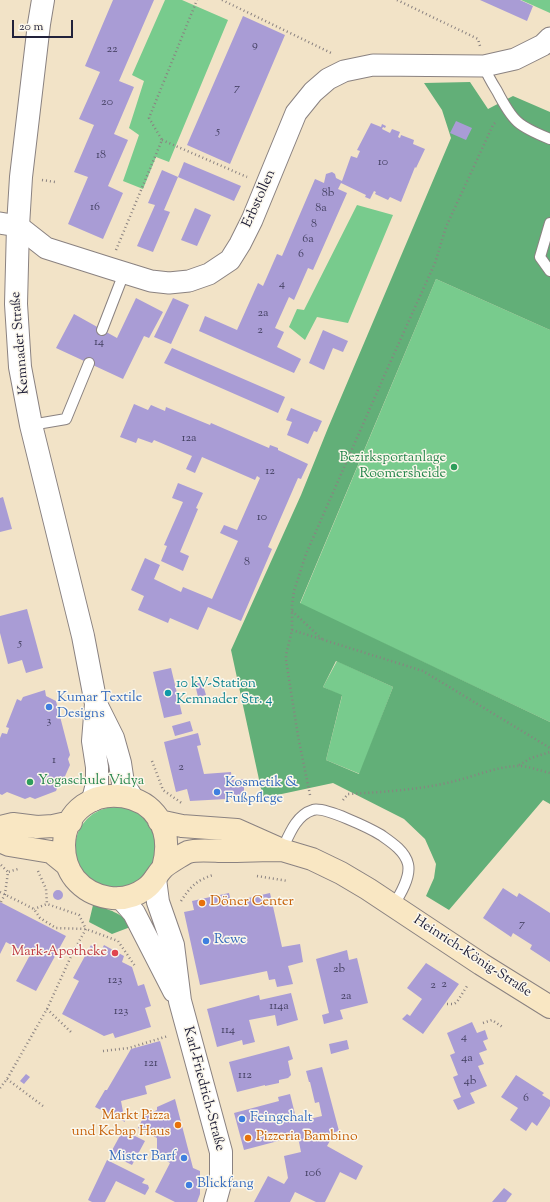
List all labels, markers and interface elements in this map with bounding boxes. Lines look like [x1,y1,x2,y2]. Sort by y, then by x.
scale bar [14,12,75,38]
text: 20 m [19,18,43,36]
house number: 9 [252,39,258,53]
house number: 22 [106,43,118,57]
house number: 7 [234,82,240,96]
house number: 20 [101,96,113,110]
house number: 5 [216,125,220,139]
house number: 18 [96,149,106,163]
house number: 10 [378,156,388,170]
street label: Erbstollen [240,167,280,231]
house number: 8b [322,187,334,201]
house number: 16 [90,201,100,215]
house number: 8a [315,202,327,216]
house number: 8 [311,218,317,232]
house number: 6a [302,233,314,247]
house number: 6 [298,248,304,262]
house number: 4 [279,278,285,292]
street label: Kemnader Straße [8,291,34,395]
house number: 2a [257,307,269,321]
house number: 2 [257,324,263,338]
house number: 14 [94,336,104,350]
house number: 12a [181,432,197,446]
place label: Bezirksportanlage Roomersheide [340,451,446,484]
marker: Bezirksportanlage Roomersheide [449,462,459,472]
house number: 12 [265,465,275,479]
house number: 10 [257,511,267,525]
house number: 8 [244,556,250,570]
house number: 5 [18,637,22,651]
place label: 10 kV-Station Kemnader Str. 4 [176,677,273,710]
marker: 10 kV-Station Kemnader Str. 4 [163,688,173,698]
place label: Kumar Textile Designs [57,691,142,724]
marker: Kumar Textile Designs [44,702,54,712]
house number: 3 [47,715,51,729]
house number: 1 [52,754,56,768]
house number: 2 [178,761,184,775]
place label: Yogaschule Vidya [38,774,144,790]
place label: Kosmetik & Fußpflege [225,776,298,808]
marker: Yogaschule Vidya [25,777,35,787]
marker: Kosmetik & Fußpflege [212,787,222,797]
place label: Döner Center [210,895,294,911]
marker: Döner Center [197,898,207,908]
street label: Heinrich-König-Straße [410,912,534,1002]
house number: 7 [519,918,525,932]
place label: Rewe [214,933,247,949]
marker: Rewe [201,936,211,946]
place label: Mark-Apotheke [11,945,107,961]
marker: Mark-Apotheke [110,948,120,958]
house number: 2b [333,963,345,977]
house number: 123 [108,974,122,988]
house number: 2 [441,978,447,992]
house number: 2 [430,979,436,993]
house number: 2a [340,990,352,1004]
house number: 114a [269,1000,289,1014]
house number: 123 [114,1005,128,1019]
house number: 114 [221,1024,235,1038]
street label: Karl-Friedrich-Straße [178,1025,228,1153]
house number: 4 [461,1031,467,1045]
house number: 4a [461,1052,473,1066]
house number: 121 [144,1057,158,1071]
house number: 112 [238,1069,252,1083]
house number: 4b [464,1075,476,1089]
house number: 6 [523,1092,529,1106]
place label: Markt Pizza und Kebap Haus [71,1109,170,1142]
place label: Feingehalt [250,1111,313,1127]
marker: Feingehalt [237,1114,247,1124]
marker: Markt Pizza und Kebap Haus [173,1120,183,1130]
place label: Pizzeria Bambino [256,1130,358,1146]
marker: Pizzeria Bambino [243,1133,253,1143]
place label: Mister Barf [109,1150,176,1166]
marker: Mister Barf [179,1153,189,1163]
house number: 106 [305,1167,321,1181]
place label: Blickfang [197,1177,254,1193]
marker: Blickfang [184,1180,194,1190]

